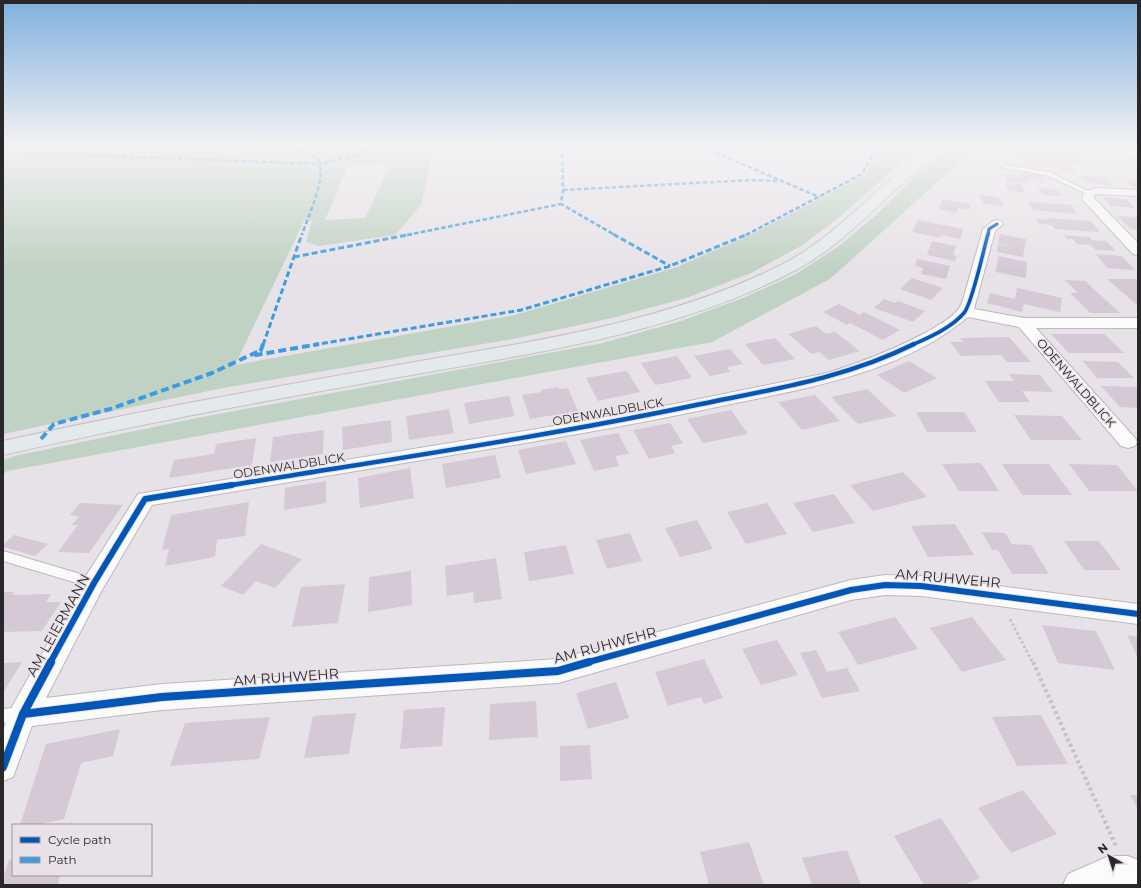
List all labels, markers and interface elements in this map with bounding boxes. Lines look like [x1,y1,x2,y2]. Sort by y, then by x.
street label: ODENWALDBLICK [1034,335,1119,431]
street label: ODENWALDBLICK [551,394,665,429]
street label: ODENWALDBLICK [232,449,346,482]
street label: AM RUHWEHR [895,564,1001,592]
street label: AM LEIERMANN [22,571,94,679]
street label: AM RUHWEHR [552,623,658,667]
street label: AM RUHWEHR [233,664,339,690]
legend [12,824,152,876]
text: Cycle path [48,832,111,847]
north arrow [1089,836,1129,876]
text: N [1095,840,1111,856]
text: Path [48,852,77,867]

